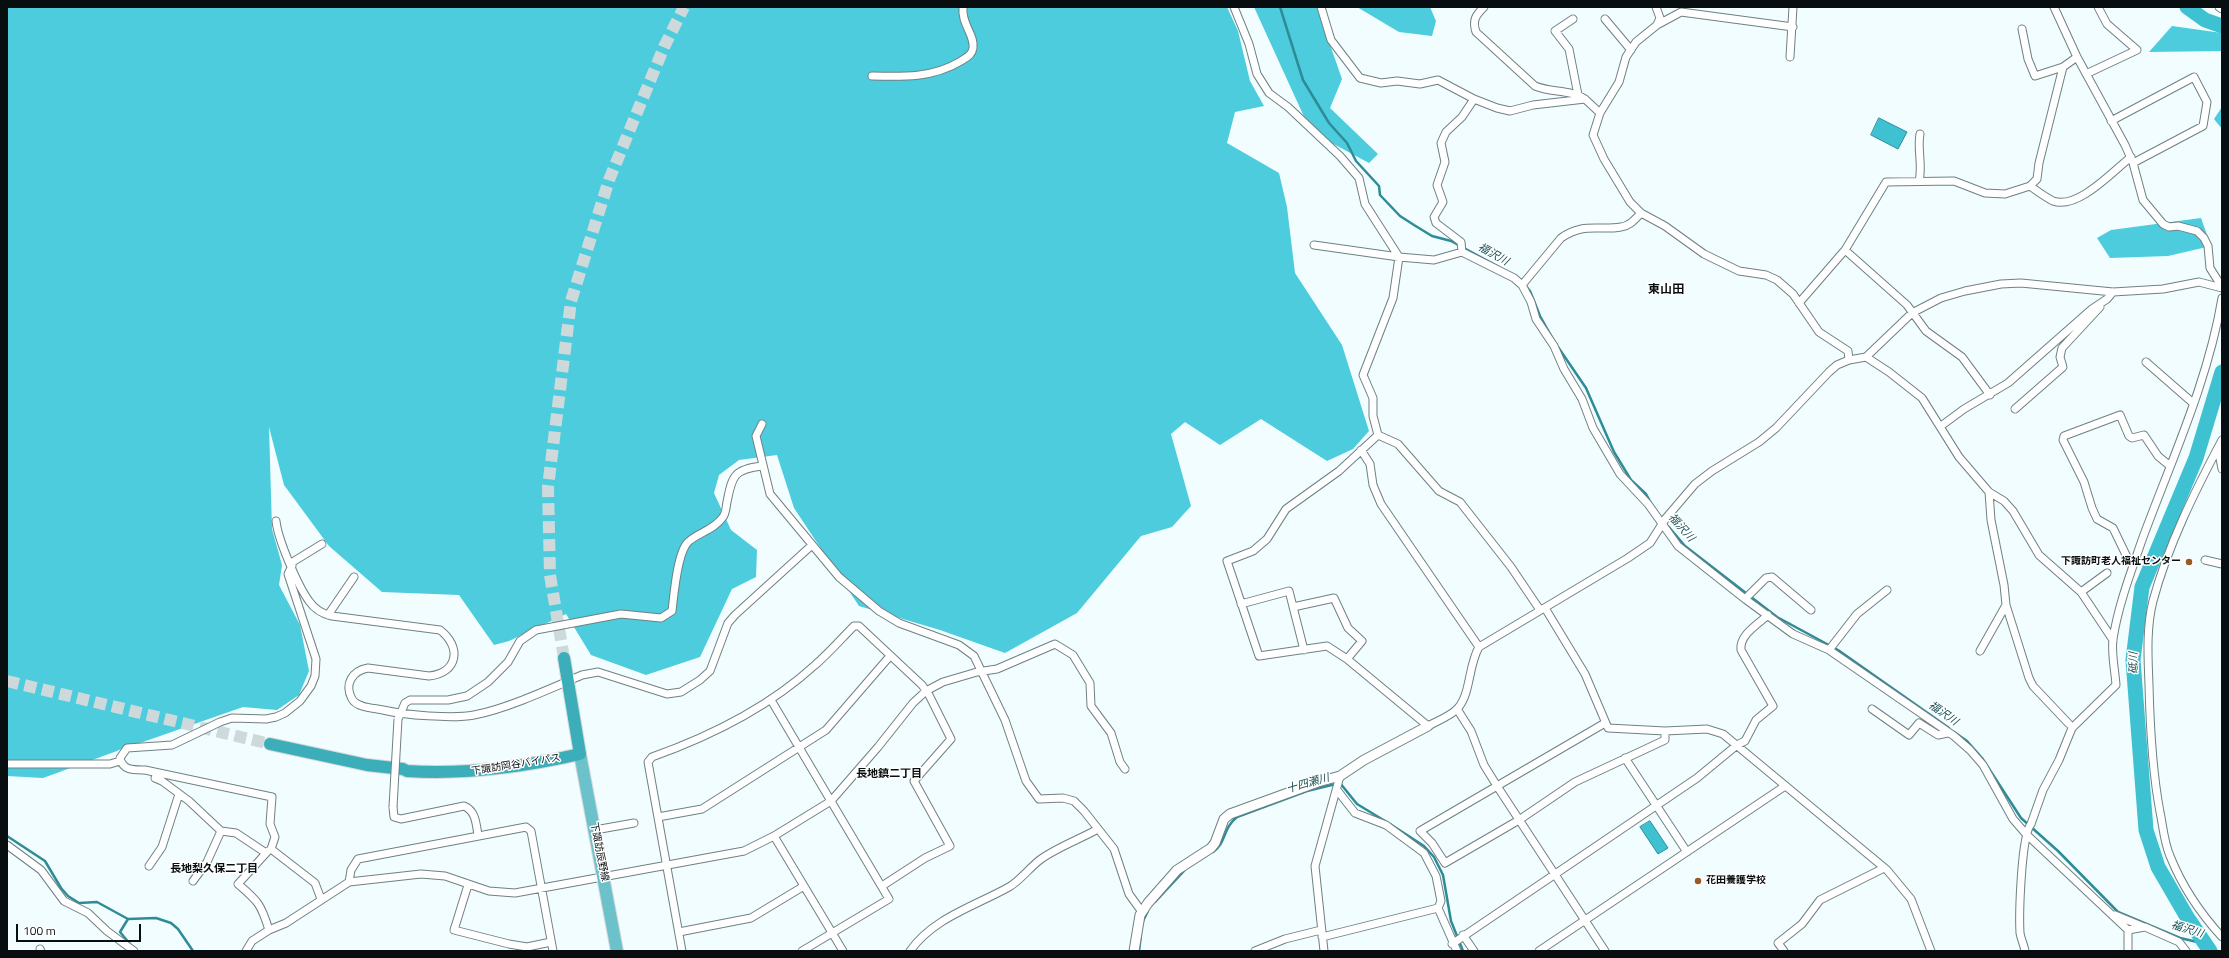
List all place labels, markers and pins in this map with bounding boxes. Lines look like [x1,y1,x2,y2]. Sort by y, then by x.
place label: 下諏訪町老人福祉センター [2061,556,2181,568]
marker: 下諏訪町老人福祉センター [2184,557,2194,567]
place label: 花田養護学校 [1706,875,1766,887]
marker: 花田養護学校 [1693,876,1703,886]

